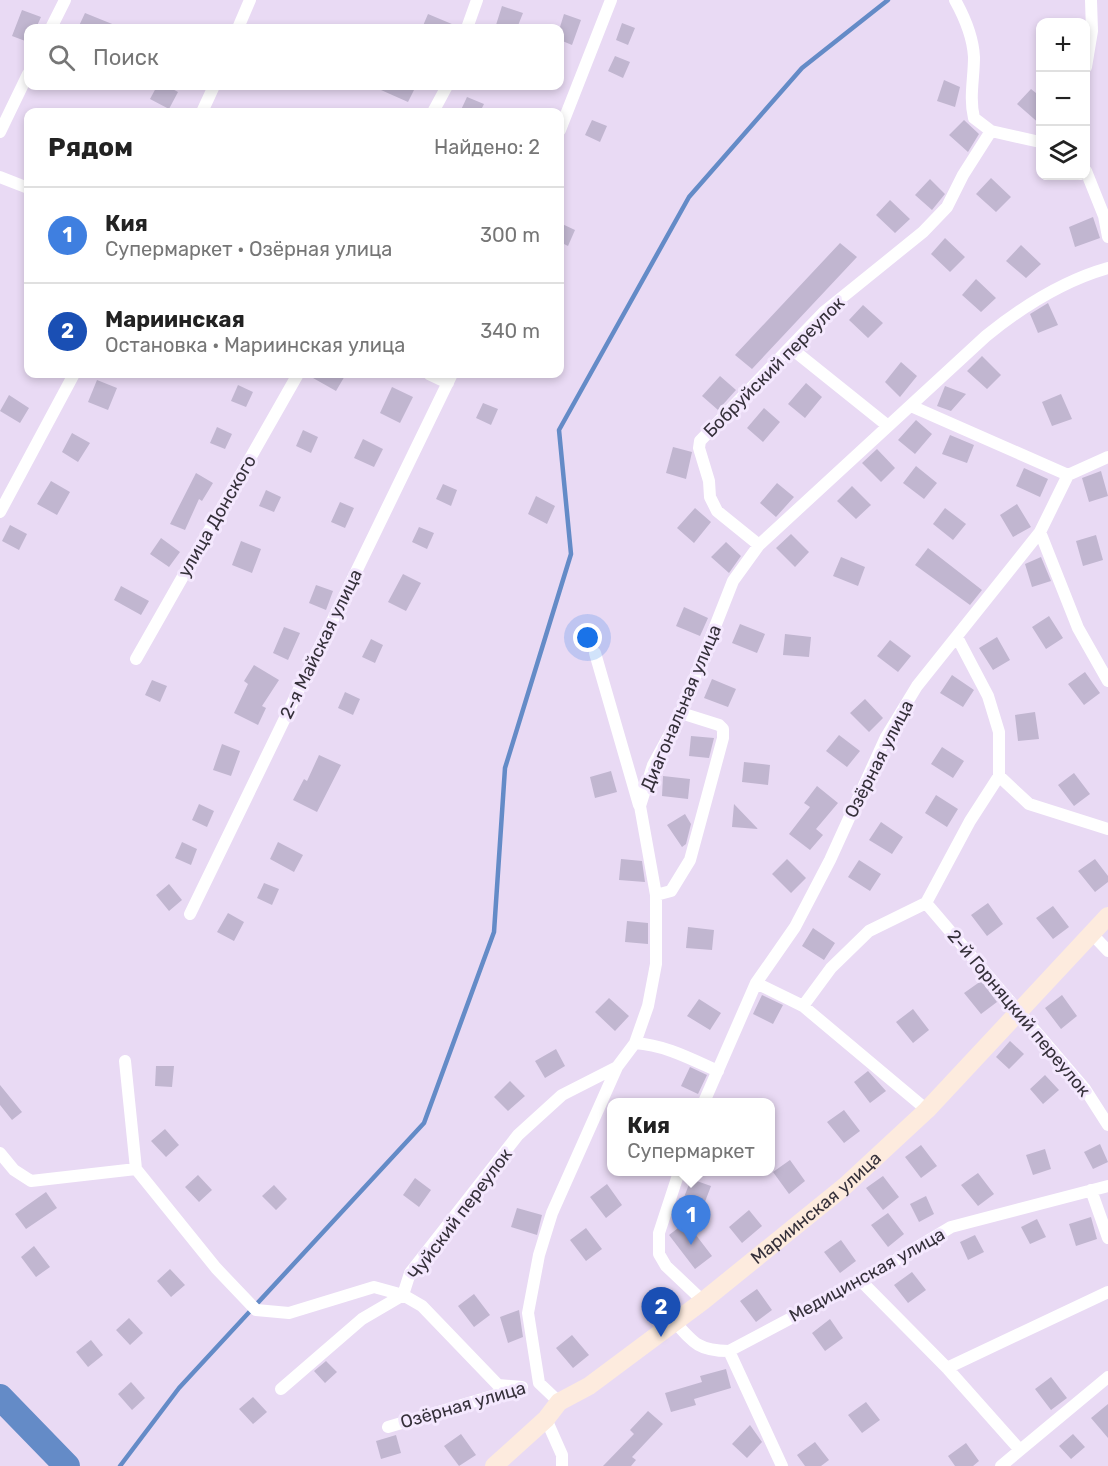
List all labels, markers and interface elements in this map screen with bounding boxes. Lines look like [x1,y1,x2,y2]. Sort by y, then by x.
map controls [1036,18,1090,180]
button: + [1036,18,1090,72]
search box [24,24,564,90]
icon: search [45,41,78,74]
text: Поиск [93,44,159,71]
button: − [1036,72,1090,126]
button: layers [1036,126,1090,180]
text: Рядом [48,132,133,163]
text: Найдено: 2 [434,135,540,159]
text: Кия [105,210,148,237]
text: 1 [63,223,72,247]
text: 300 m [480,223,540,247]
text: Супермаркет · Озёрная улица [105,237,392,261]
street label: Бобруйский переулок [699,292,849,442]
text: Мариинская [105,306,245,333]
text: 2 [61,319,74,343]
text: 340 m [480,319,540,343]
text: Остановка · Мариинская улица [105,333,405,357]
street label: улица Донского [173,451,261,581]
street label: 2-я Майская улица [275,566,367,722]
street label: Диагональная улица [636,621,726,795]
your location [573,623,602,652]
street label: Озёрная улица [840,696,918,822]
street label: 2-й Горняцкий переулок [943,925,1096,1101]
popup [607,1098,775,1176]
text: Кия [627,1112,670,1139]
text: Супермаркет [627,1139,755,1163]
street label: Чуйский переулок [403,1143,517,1284]
street label: Мариинская улица [746,1147,886,1269]
pin: 1 [672,1196,710,1245]
street label: Медицинская улица [785,1223,949,1327]
pin: 2 [642,1288,680,1337]
street label: Озёрная улица [398,1377,528,1433]

